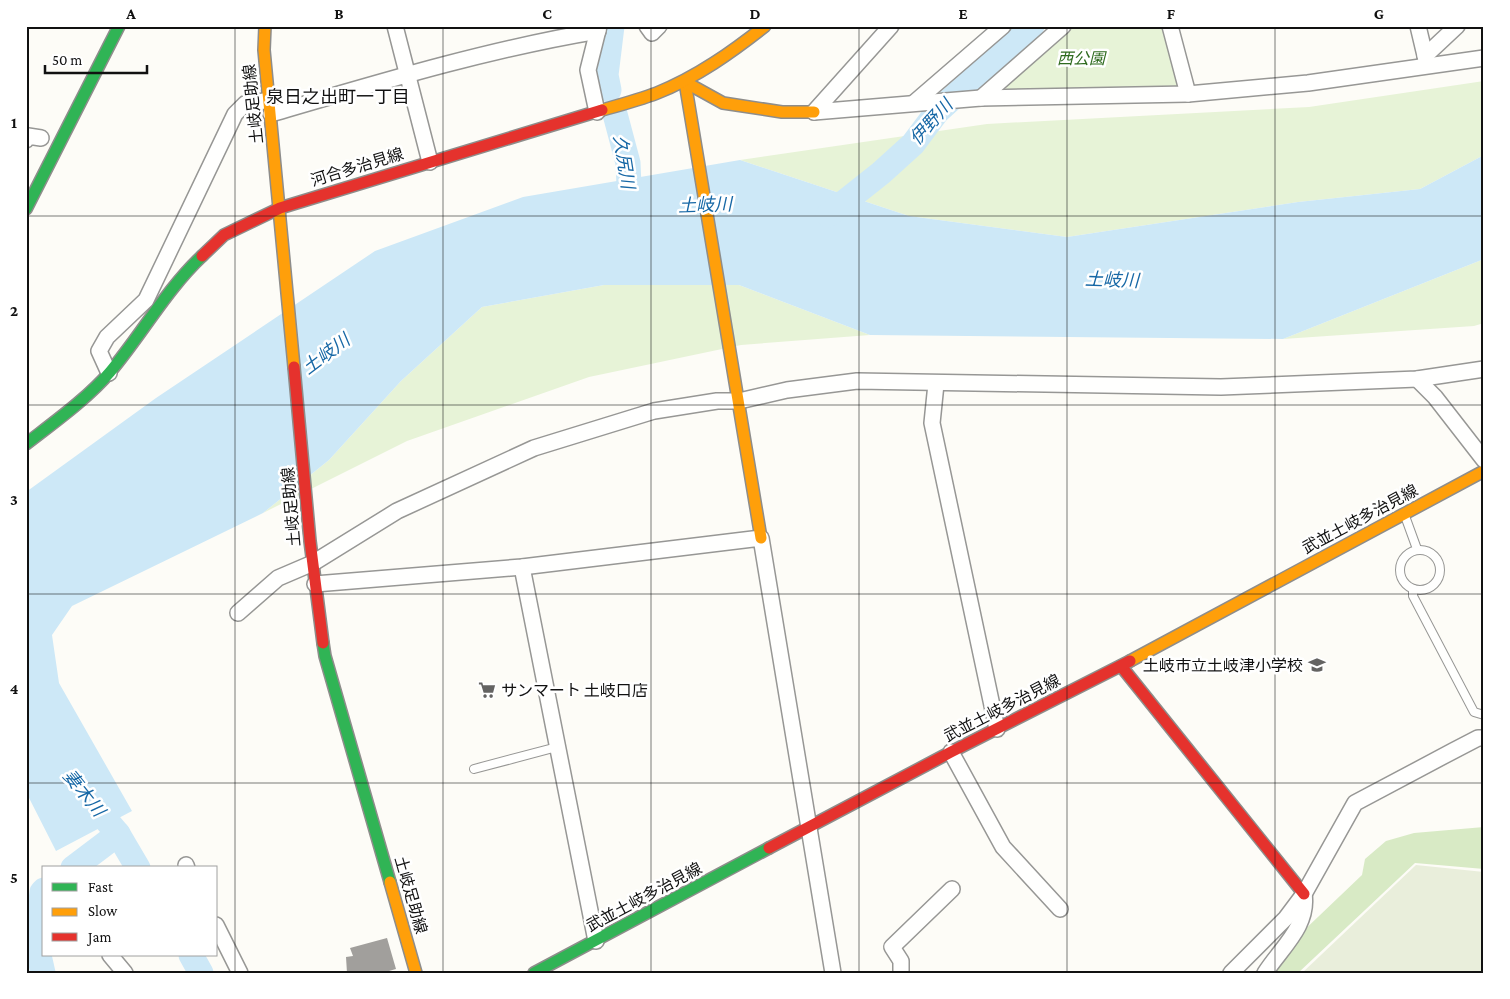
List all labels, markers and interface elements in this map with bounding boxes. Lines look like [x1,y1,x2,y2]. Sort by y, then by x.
text: A [125,5,136,22]
text: B [334,5,344,22]
text: C [542,5,552,22]
text: D [749,5,761,22]
text: E [958,5,968,22]
text: F [1167,5,1176,22]
text: G [1374,5,1384,22]
scale bar [45,42,148,74]
park label: 西公園 [1057,50,1107,67]
text: 50 m [52,52,82,68]
street label: 土岐足助線 [240,63,266,145]
district label: 泉日之出町一丁目 [266,87,410,107]
water label: 伊野川 [906,94,958,149]
text: 1 [11,114,17,131]
water label: 久尻川 [610,134,638,192]
street label: 河合多治見線 [309,145,405,189]
water label: 土岐川 [678,194,734,216]
water label: 土岐川 [1085,269,1141,291]
text: 2 [10,302,18,319]
water label: 土岐川 [298,329,355,378]
street label: 土岐足助線 [279,466,303,548]
street label: 武並土岐多治見線 [1299,481,1421,557]
text: 3 [10,491,18,508]
school or university icon: 土岐市立土岐津小学校 [1307,655,1327,675]
place label: 土岐市立土岐津小学校 [1143,657,1303,674]
street label: 武並土岐多治見線 [941,671,1063,745]
text: 4 [10,680,19,697]
supermarket icon: サンマート 土岐口店 [477,680,497,700]
place label: サンマート 土岐口店 [501,682,648,699]
water label: 妻木川 [59,766,110,822]
street label: 土岐足助線 [392,854,430,936]
street label: 武並土岐多治見線 [583,859,705,935]
legend [42,866,218,956]
text: 5 [10,869,18,886]
text: Fast [88,879,114,895]
text: Slow [88,903,118,919]
text: Jam [86,929,111,946]

